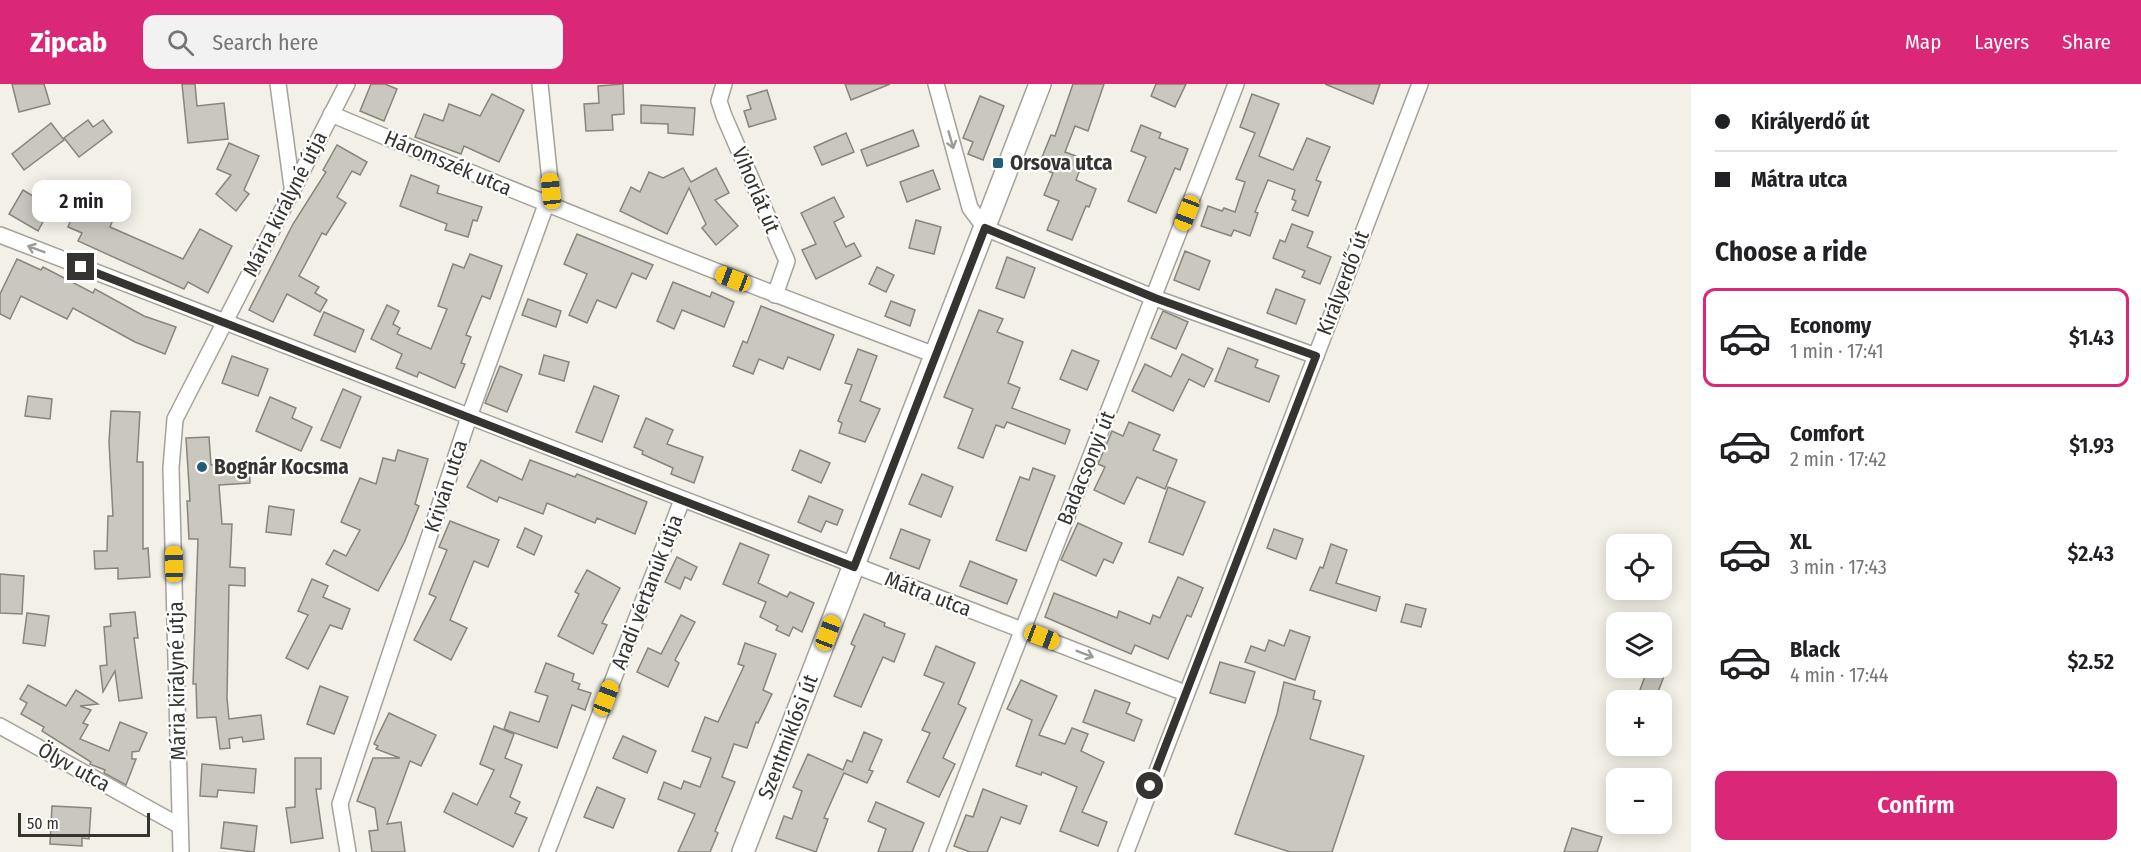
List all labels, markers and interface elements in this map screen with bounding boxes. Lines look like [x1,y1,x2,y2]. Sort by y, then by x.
search box [143,15,563,69]
text: Zipcab [30,26,107,59]
icon: search [164,26,197,59]
text: Search here [212,29,318,56]
text: Map [1905,29,1941,55]
text: Layers [1974,29,2029,55]
text: Share [2062,29,2111,55]
text: Királyerdő út [1751,108,1870,135]
street label: Háromszék utca [380,125,516,201]
street label: Mária királyné útja [237,127,333,281]
one-way arrow [946,130,958,149]
street label: Vihorlát út [726,143,786,237]
place label: Orsova utca [1010,150,1113,176]
marker: Orsova utca [991,156,1005,170]
text: Mátra utca [1751,166,1848,193]
car [540,172,562,210]
callout: 2 min [32,180,130,222]
text: 2 min [59,189,104,213]
car [1172,193,1202,233]
street label: Királyerdő út [1311,227,1375,339]
text: Choose a ride [1715,236,1867,268]
one-way arrow [27,243,45,254]
route end [67,253,94,280]
car [713,264,753,294]
icon: car [1718,311,1772,365]
text: Economy [1790,312,1871,339]
text: $1.43 [2069,324,2114,351]
text: 1 min · 17:41 [1790,339,1884,363]
street label: Badacsonyi út [1051,407,1121,529]
icon: car [1718,419,1772,473]
text: Comfort [1790,420,1864,447]
text: $1.93 [2069,432,2114,459]
street label: Kriván utca [419,436,473,536]
text: 2 min · 17:42 [1790,447,1886,471]
place label: Bognár Kocsma [214,454,349,480]
marker: Bognár Kocsma [195,460,209,474]
street label: Aradi vértanúk útja [606,511,688,673]
icon: car [1718,527,1772,581]
text: XL [1790,528,1812,555]
map controls [1606,534,1672,834]
button: locate [1606,534,1672,600]
text: $2.43 [2068,540,2114,567]
car [165,546,183,582]
text: 3 min · 17:43 [1790,555,1887,579]
street label: Mátra utca [881,566,975,622]
street label: Mária királyné útja [163,601,191,761]
button: layers [1606,612,1672,678]
car [813,613,843,653]
car [1022,622,1062,652]
icon: car [1718,635,1772,689]
text: Black [1790,636,1840,663]
text: $2.52 [2068,648,2114,675]
one-way arrow [1075,649,1094,660]
text: 4 min · 17:44 [1790,663,1888,687]
street label: Szentmiklósi út [752,671,824,803]
car [591,678,621,718]
button: + [1606,690,1672,756]
street label: Ölyv utca [33,737,115,797]
button: − [1606,768,1672,834]
button: Confirm [1715,771,2117,840]
route start [1136,772,1163,799]
scale bar [18,810,150,838]
text: 50 m [27,814,59,833]

